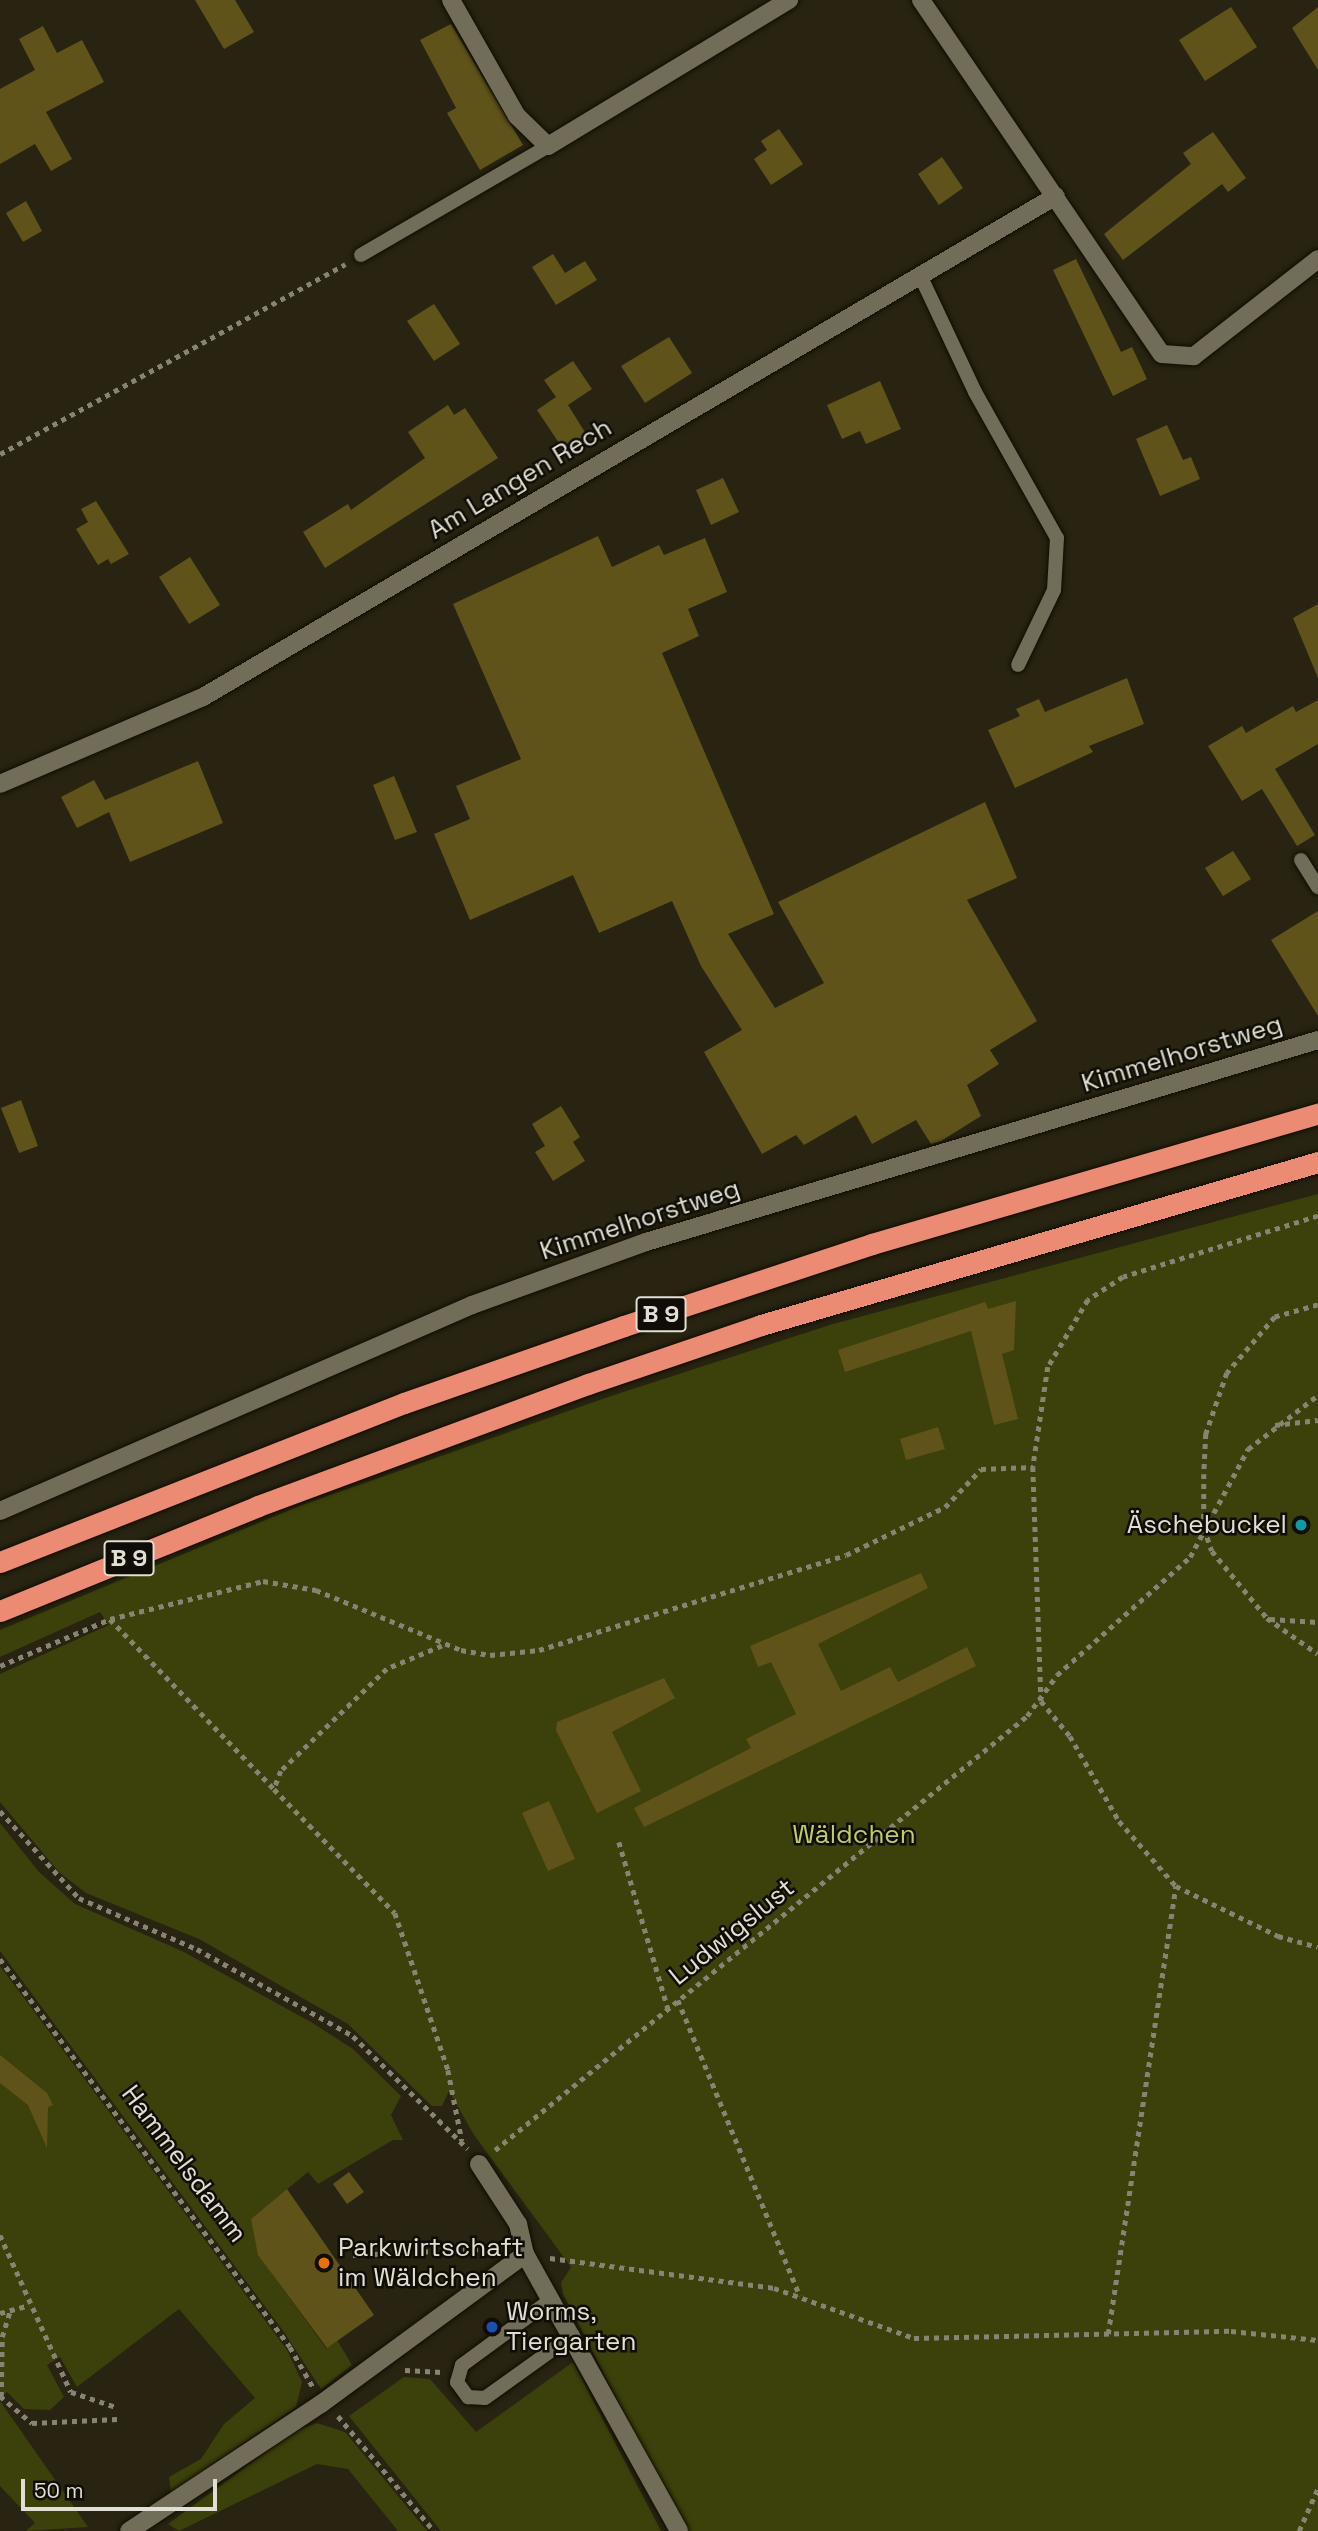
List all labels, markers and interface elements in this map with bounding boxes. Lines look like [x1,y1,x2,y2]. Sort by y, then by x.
street label: Am Langen Rech [423,412,617,546]
street label: Kimmelhorstweg [1078,1009,1286,1099]
street label: Kimmelhorstweg [536,1173,744,1267]
road number: B 9 [635,1294,687,1334]
place label: Äschebuckel [1127,1509,1287,1541]
marker: Äschebuckel [1293,1517,1309,1533]
road number: B 9 [103,1538,155,1578]
park label: Wäldchen [792,1819,916,1851]
street label: Ludwigslust [663,1872,801,1992]
street label: Hammelsdamm [115,2079,253,2249]
place label: Parkwirtschaft im Wäldchen [338,2232,523,2294]
marker: Parkwirtschaft im Wäldchen [316,2255,332,2271]
place label: Worms, Tiergarten [506,2296,636,2358]
marker: Worms, Tiergarten [484,2319,500,2335]
scale bar [24,2464,220,2508]
text: 50 m [34,2477,84,2504]

